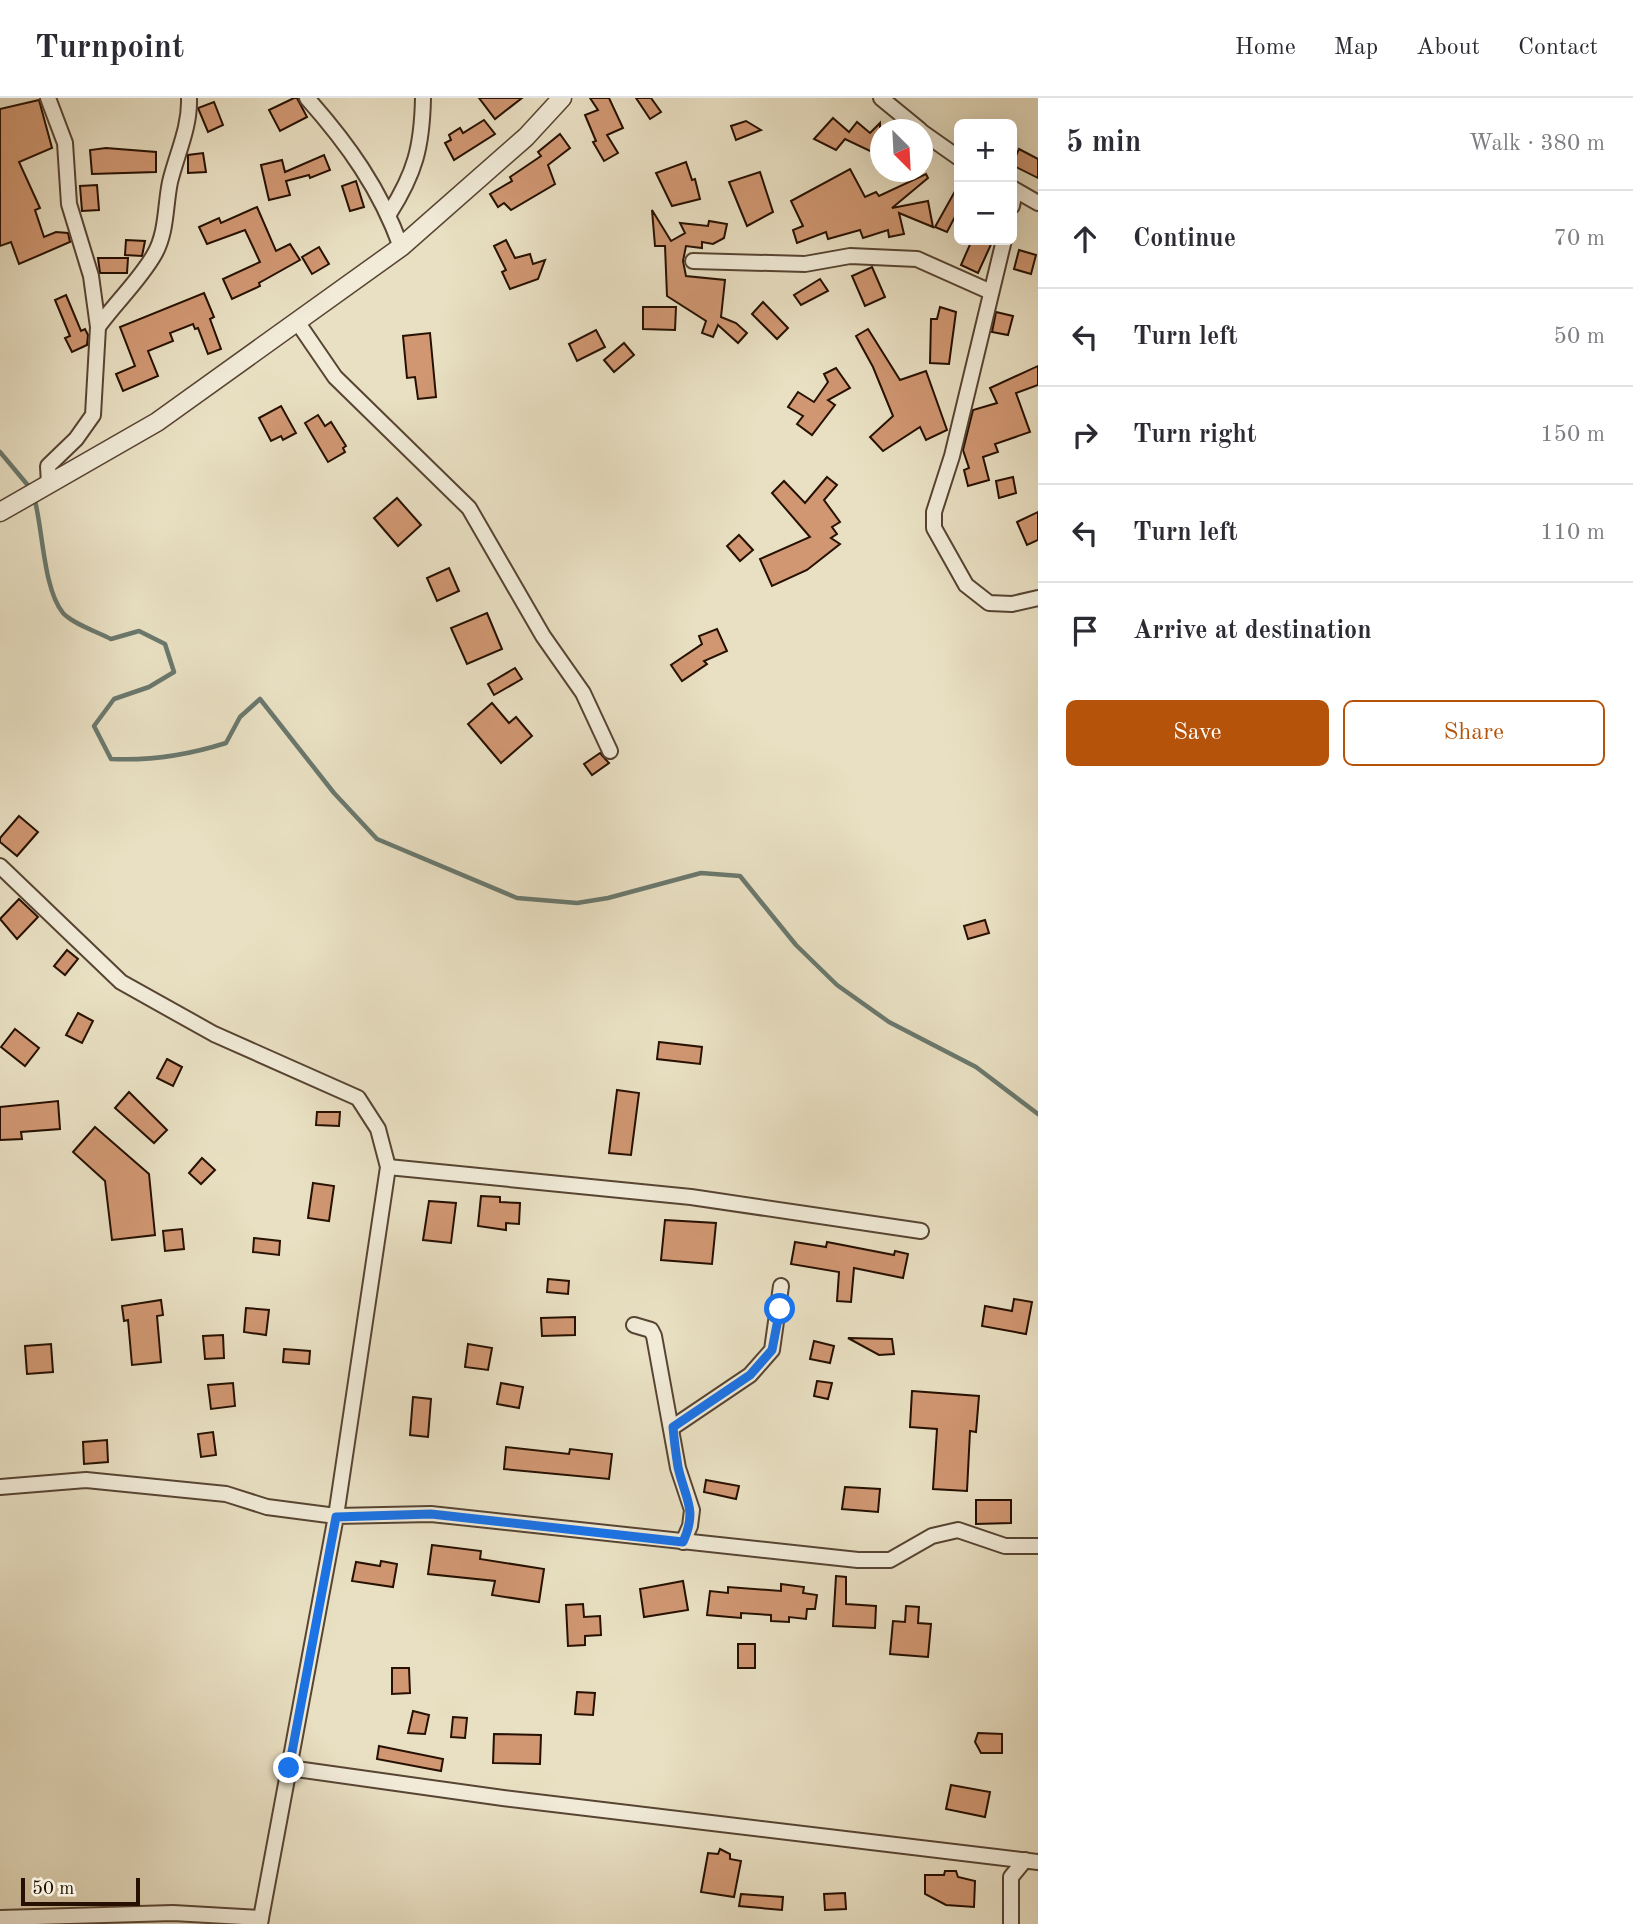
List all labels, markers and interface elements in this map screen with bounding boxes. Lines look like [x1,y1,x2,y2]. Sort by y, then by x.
text: Turnpoint [35,32,184,65]
text: Home [1235,36,1296,60]
text: Map [1334,36,1378,60]
text: About [1416,36,1480,60]
text: Contact [1518,36,1598,60]
north arrow [870,119,933,182]
map controls [954,119,1017,245]
button: + [954,119,1017,182]
text: 5 min [1066,128,1141,158]
text: Walk · 380 m [1469,132,1605,155]
button: − [954,182,1017,245]
icon: ahead [1066,220,1104,258]
text: Continue [1133,226,1236,252]
text: 70 m [1554,227,1605,250]
icon: left [1066,318,1104,356]
text: Turn left [1133,324,1238,350]
text: 50 m [1554,325,1605,348]
icon: right [1066,416,1104,454]
text: Turn right [1133,422,1256,448]
text: 150 m [1540,423,1605,446]
icon: left [1066,514,1104,552]
text: Turn left [1133,520,1238,546]
text: 110 m [1540,521,1605,544]
icon: arrive [1066,612,1104,650]
text: Arrive at destination [1133,618,1372,644]
button: Save [1066,700,1329,766]
button: Share [1343,700,1605,766]
route start [764,1293,795,1324]
route end [273,1752,304,1783]
scale bar [21,1875,140,1907]
text: 50 m [32,1880,74,1899]

